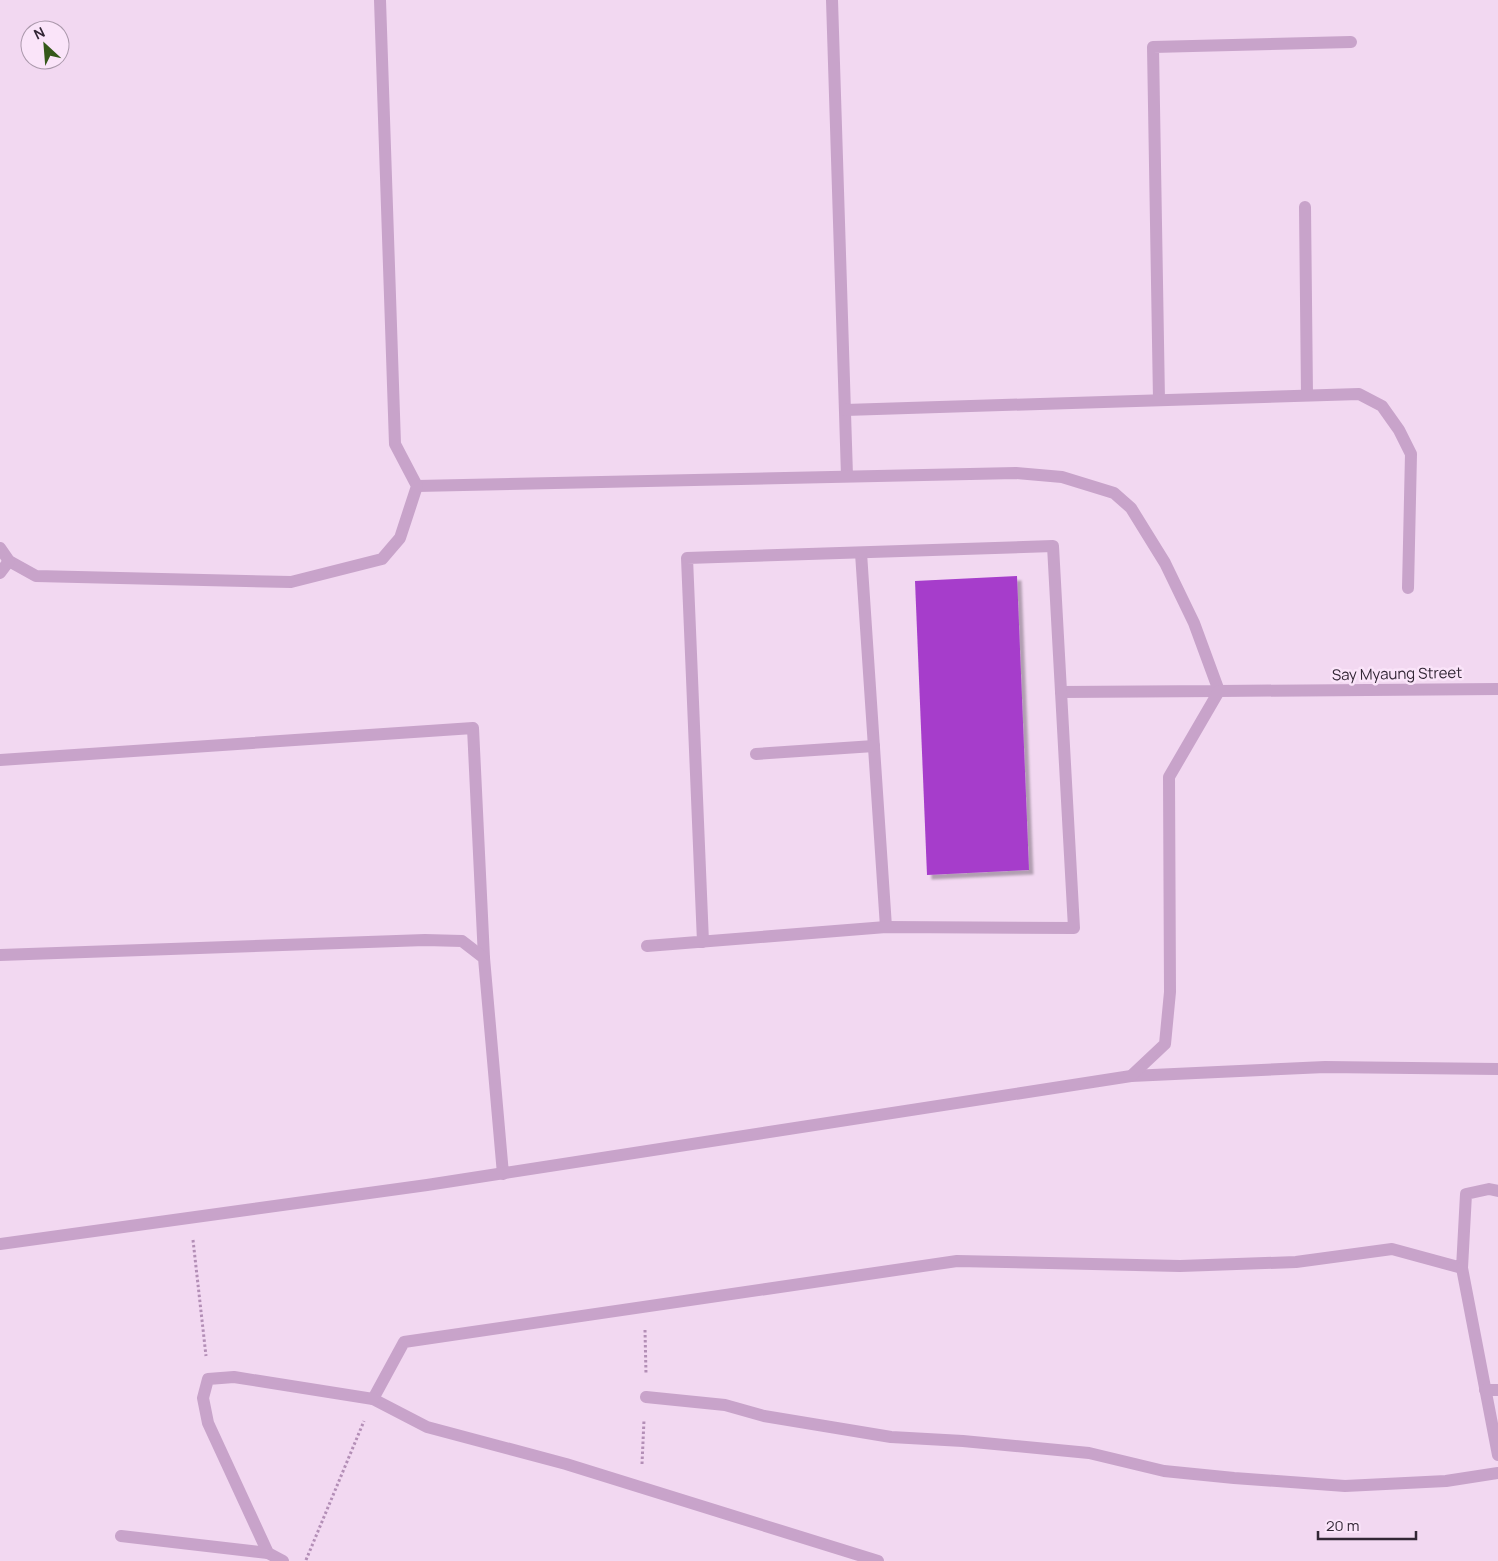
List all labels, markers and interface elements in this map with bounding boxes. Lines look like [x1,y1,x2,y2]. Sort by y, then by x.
north arrow [20,20,70,70]
text: N [30,22,48,44]
street label: Say Myaung Street [1332,662,1462,685]
scale bar [1318,1508,1416,1540]
text: 20 m [1326,1515,1359,1536]

